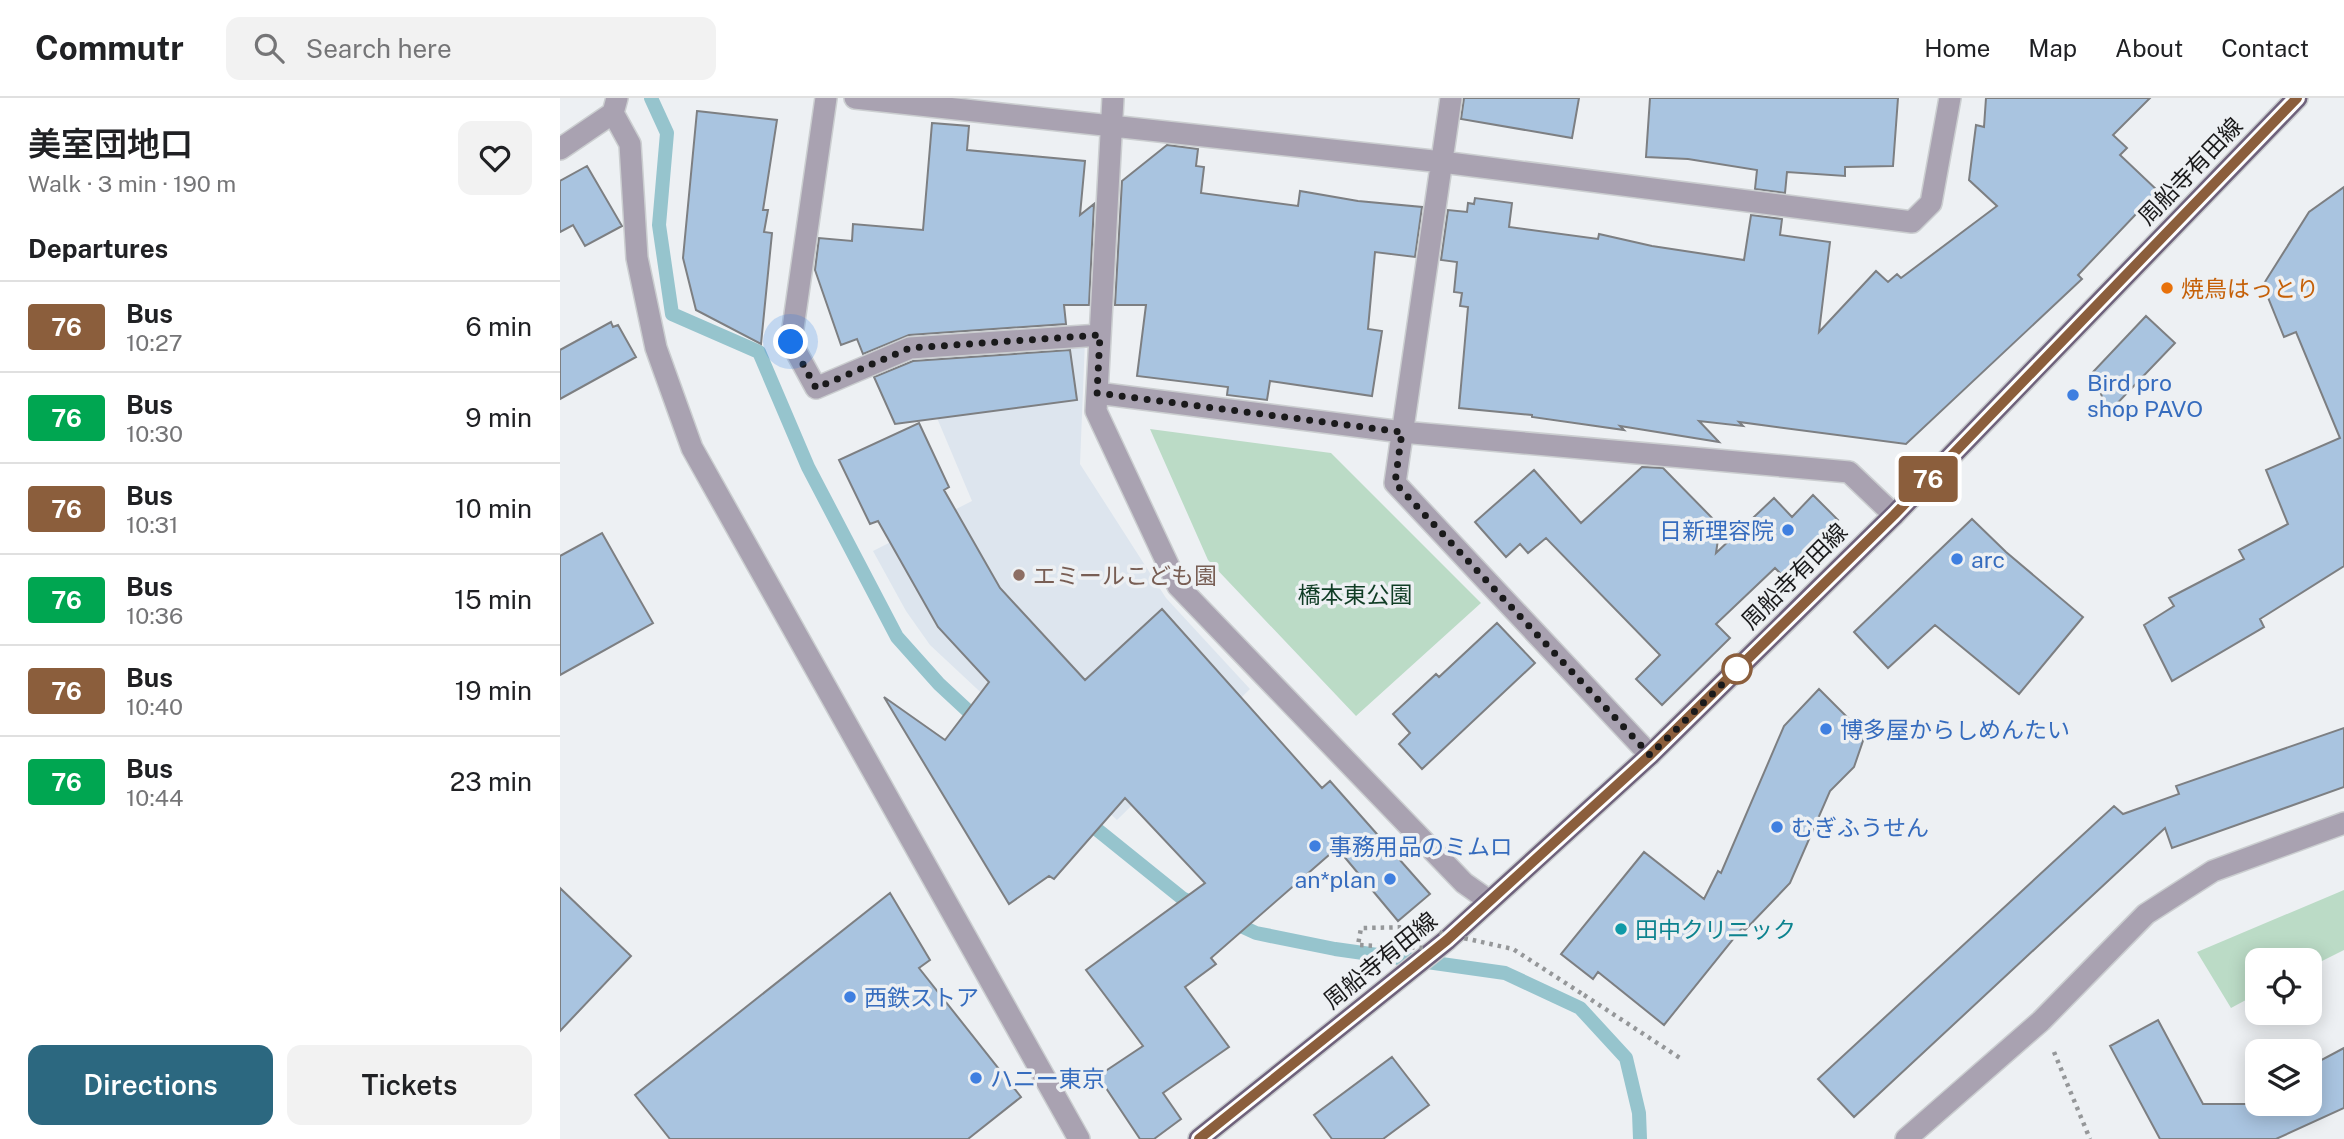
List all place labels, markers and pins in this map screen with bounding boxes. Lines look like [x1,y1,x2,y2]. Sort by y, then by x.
place label: 焼鳥はっとり [2181,275,2319,302]
marker: 焼鳥はっとり [2159,280,2175,296]
place label: Bird pro shop PAVO [2087,369,2203,422]
marker: Bird pro shop PAVO [2065,387,2081,403]
place label: 日新理容院 [1659,517,1774,544]
marker: 日新理容院 [1780,522,1796,538]
place label: arc [1971,546,2005,573]
marker: arc [1949,551,1965,567]
place label: エミールこども園 [1033,562,1217,589]
marker: エミールこども園 [1011,567,1027,583]
unlabelled marker [1722,654,1752,684]
place label: 博多屋からしめんたい [1840,716,2070,743]
marker: 博多屋からしめんたい [1818,721,1834,737]
place label: むぎふうせん [1791,814,1929,841]
marker: むぎふうせん [1769,819,1785,835]
place label: 事務用品のミムロ [1329,833,1513,860]
marker: 事務用品のミムロ [1307,838,1323,854]
place label: an*plan [1294,866,1376,893]
marker: an*plan [1382,871,1398,887]
place label: 田中クリニック [1635,916,1796,943]
marker: 田中クリニック [1613,921,1629,937]
place label: 西鉄ストア [864,984,979,1011]
marker: 西鉄ストア [842,989,858,1005]
place label: ハニー東京 [990,1065,1105,1092]
marker: ハニー東京 [968,1070,984,1086]

